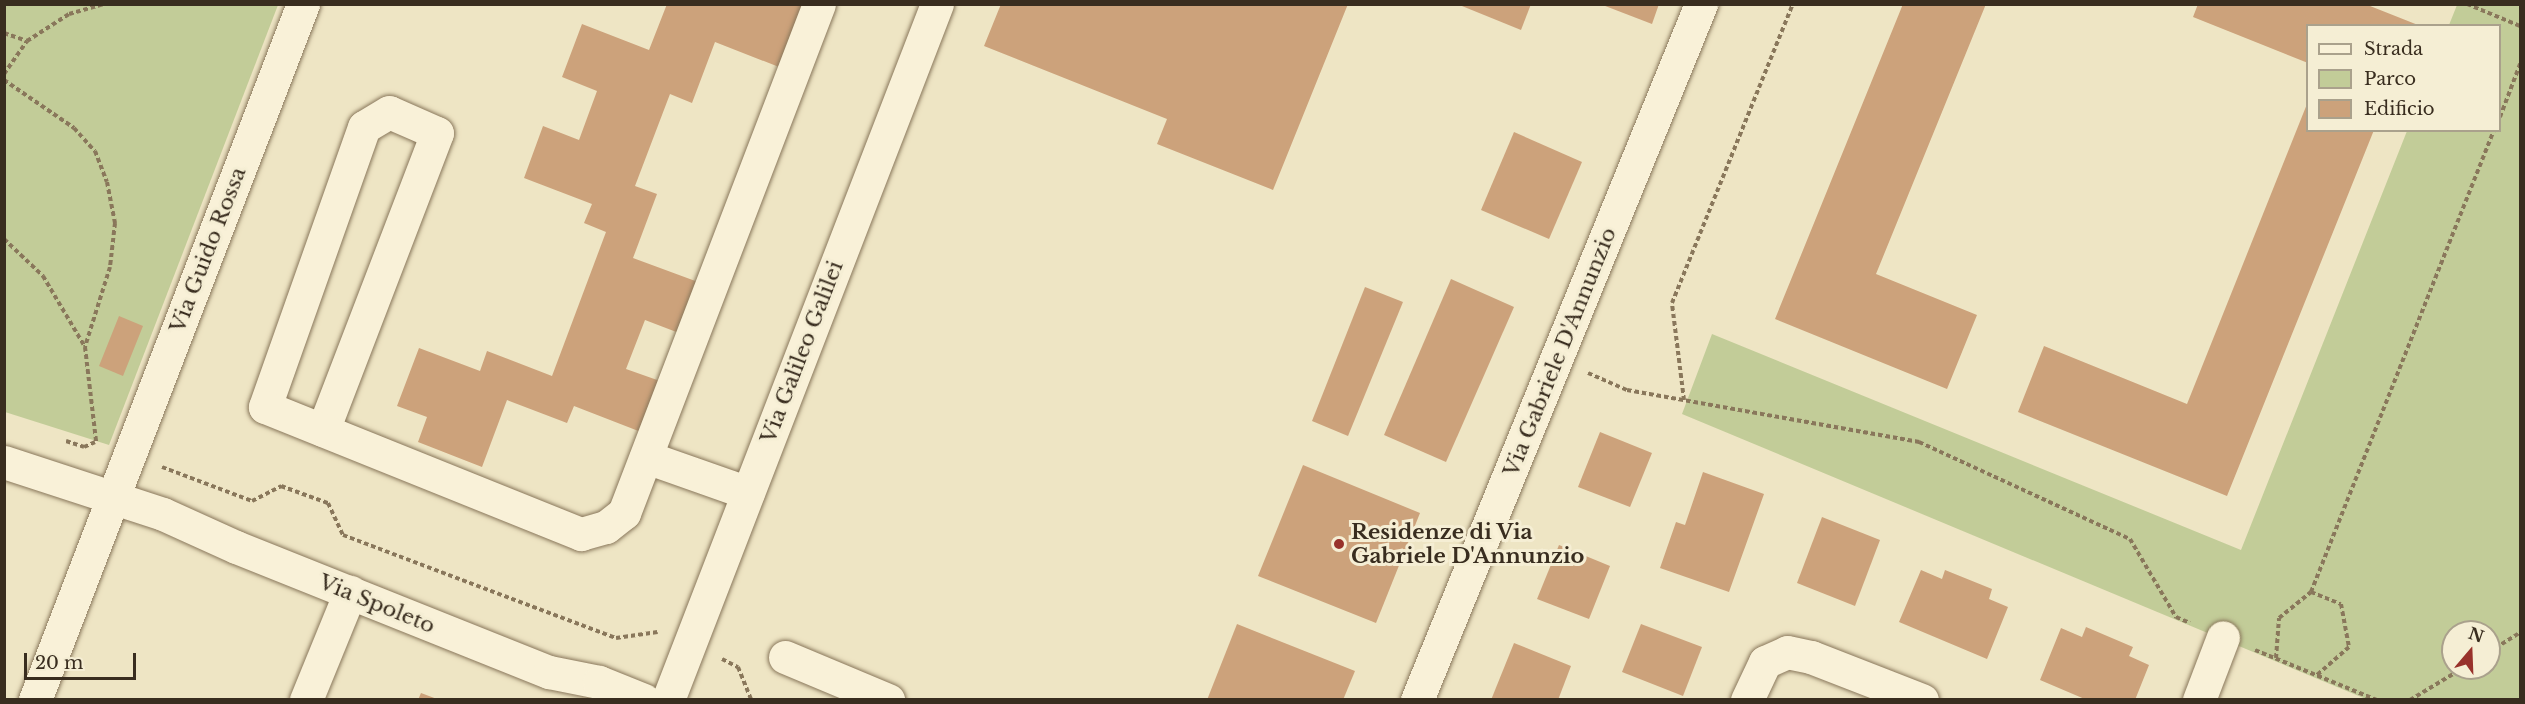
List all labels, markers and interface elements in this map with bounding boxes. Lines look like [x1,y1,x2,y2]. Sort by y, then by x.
legend [2306,24,2501,132]
text: Strada [2364,38,2423,60]
text: Parco [2364,68,2416,90]
text: Edificio [2364,98,2435,120]
street label: Via Guido Rossa [165,164,251,336]
street label: Via Gabriele D'Annunzio [1498,224,1622,480]
street label: Via Galileo Galilei [756,257,848,447]
place label: Residenze di Via Gabriele D'Annunzio [1351,519,1584,569]
marker: Residenze di Via Gabriele D'Annunzio [1332,537,1346,551]
street label: Via Spoleto [315,569,439,639]
north arrow [2441,620,2501,680]
text: N [2466,623,2487,647]
scale bar [27,641,140,679]
text: 20 m [35,652,83,674]

